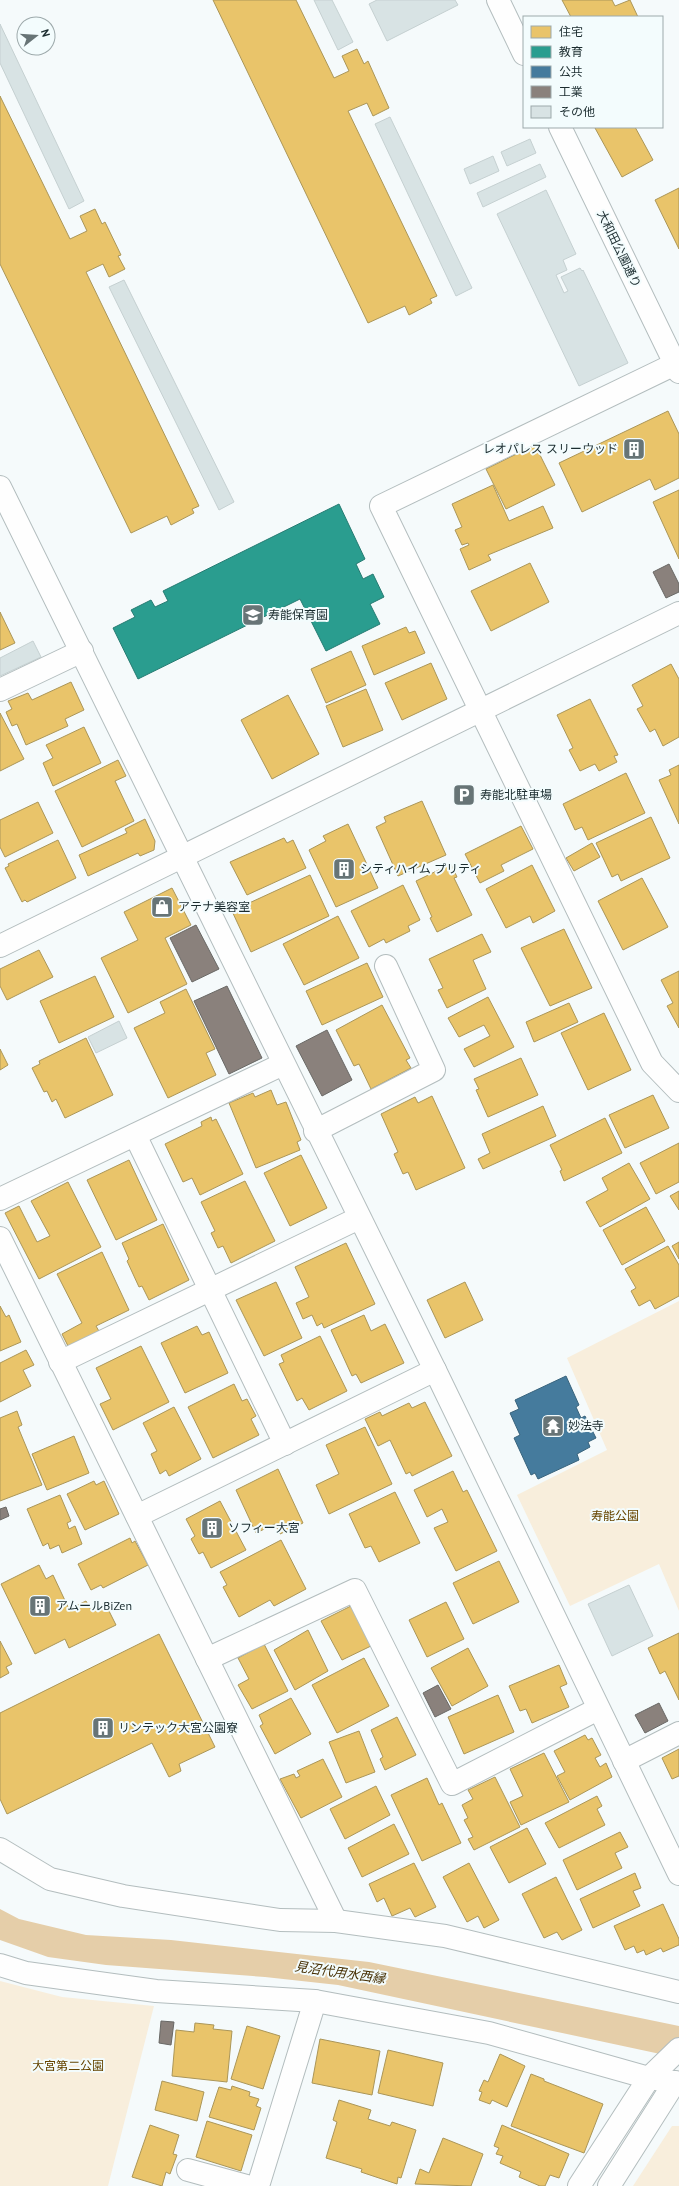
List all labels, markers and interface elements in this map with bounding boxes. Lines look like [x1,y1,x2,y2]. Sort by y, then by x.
north arrow [16,16,56,56]
legend [523,16,663,128]
text: 住宅 [559,24,583,39]
text: N [38,28,53,39]
text: 教育 [559,44,583,59]
text: 公共 [559,64,583,79]
text: 工業 [559,84,583,99]
text: その他 [559,104,595,119]
street label: 大和田公園通り [594,208,645,290]
building icon: レオパレス スリーウッド [621,436,647,462]
place label: レオパレス スリーウッド [483,441,618,456]
school or university icon: 寿能保育園 [240,602,266,628]
place label: 寿能保育園 [268,607,328,622]
parking icon: 寿能北駐車場 [451,782,477,808]
place label: 寿能北駐車場 [480,787,552,802]
building icon: シティハイム プリティ [331,856,357,882]
place label: シティハイム プリティ [360,861,481,876]
shop icon: アテナ美容室 [149,894,175,920]
place label: アテナ美容室 [178,899,250,914]
temple icon: 妙法寺 [540,1413,566,1439]
place label: 妙法寺 [568,1418,604,1433]
park label: 寿能公園 [591,1508,639,1523]
building icon: ソフィー大宮 [199,1515,225,1541]
place label: ソフィー大宮 [228,1520,300,1535]
building icon: アムールBiZen [27,1593,53,1619]
place label: アムールBiZen [56,1598,132,1613]
building icon: リンテック大宮公園寮 [90,1715,116,1741]
place label: リンテック大宮公園寮 [118,1720,238,1735]
water label: 見沼代用水西縁 [294,1958,388,1988]
park label: 大宮第二公園 [32,2058,104,2073]

